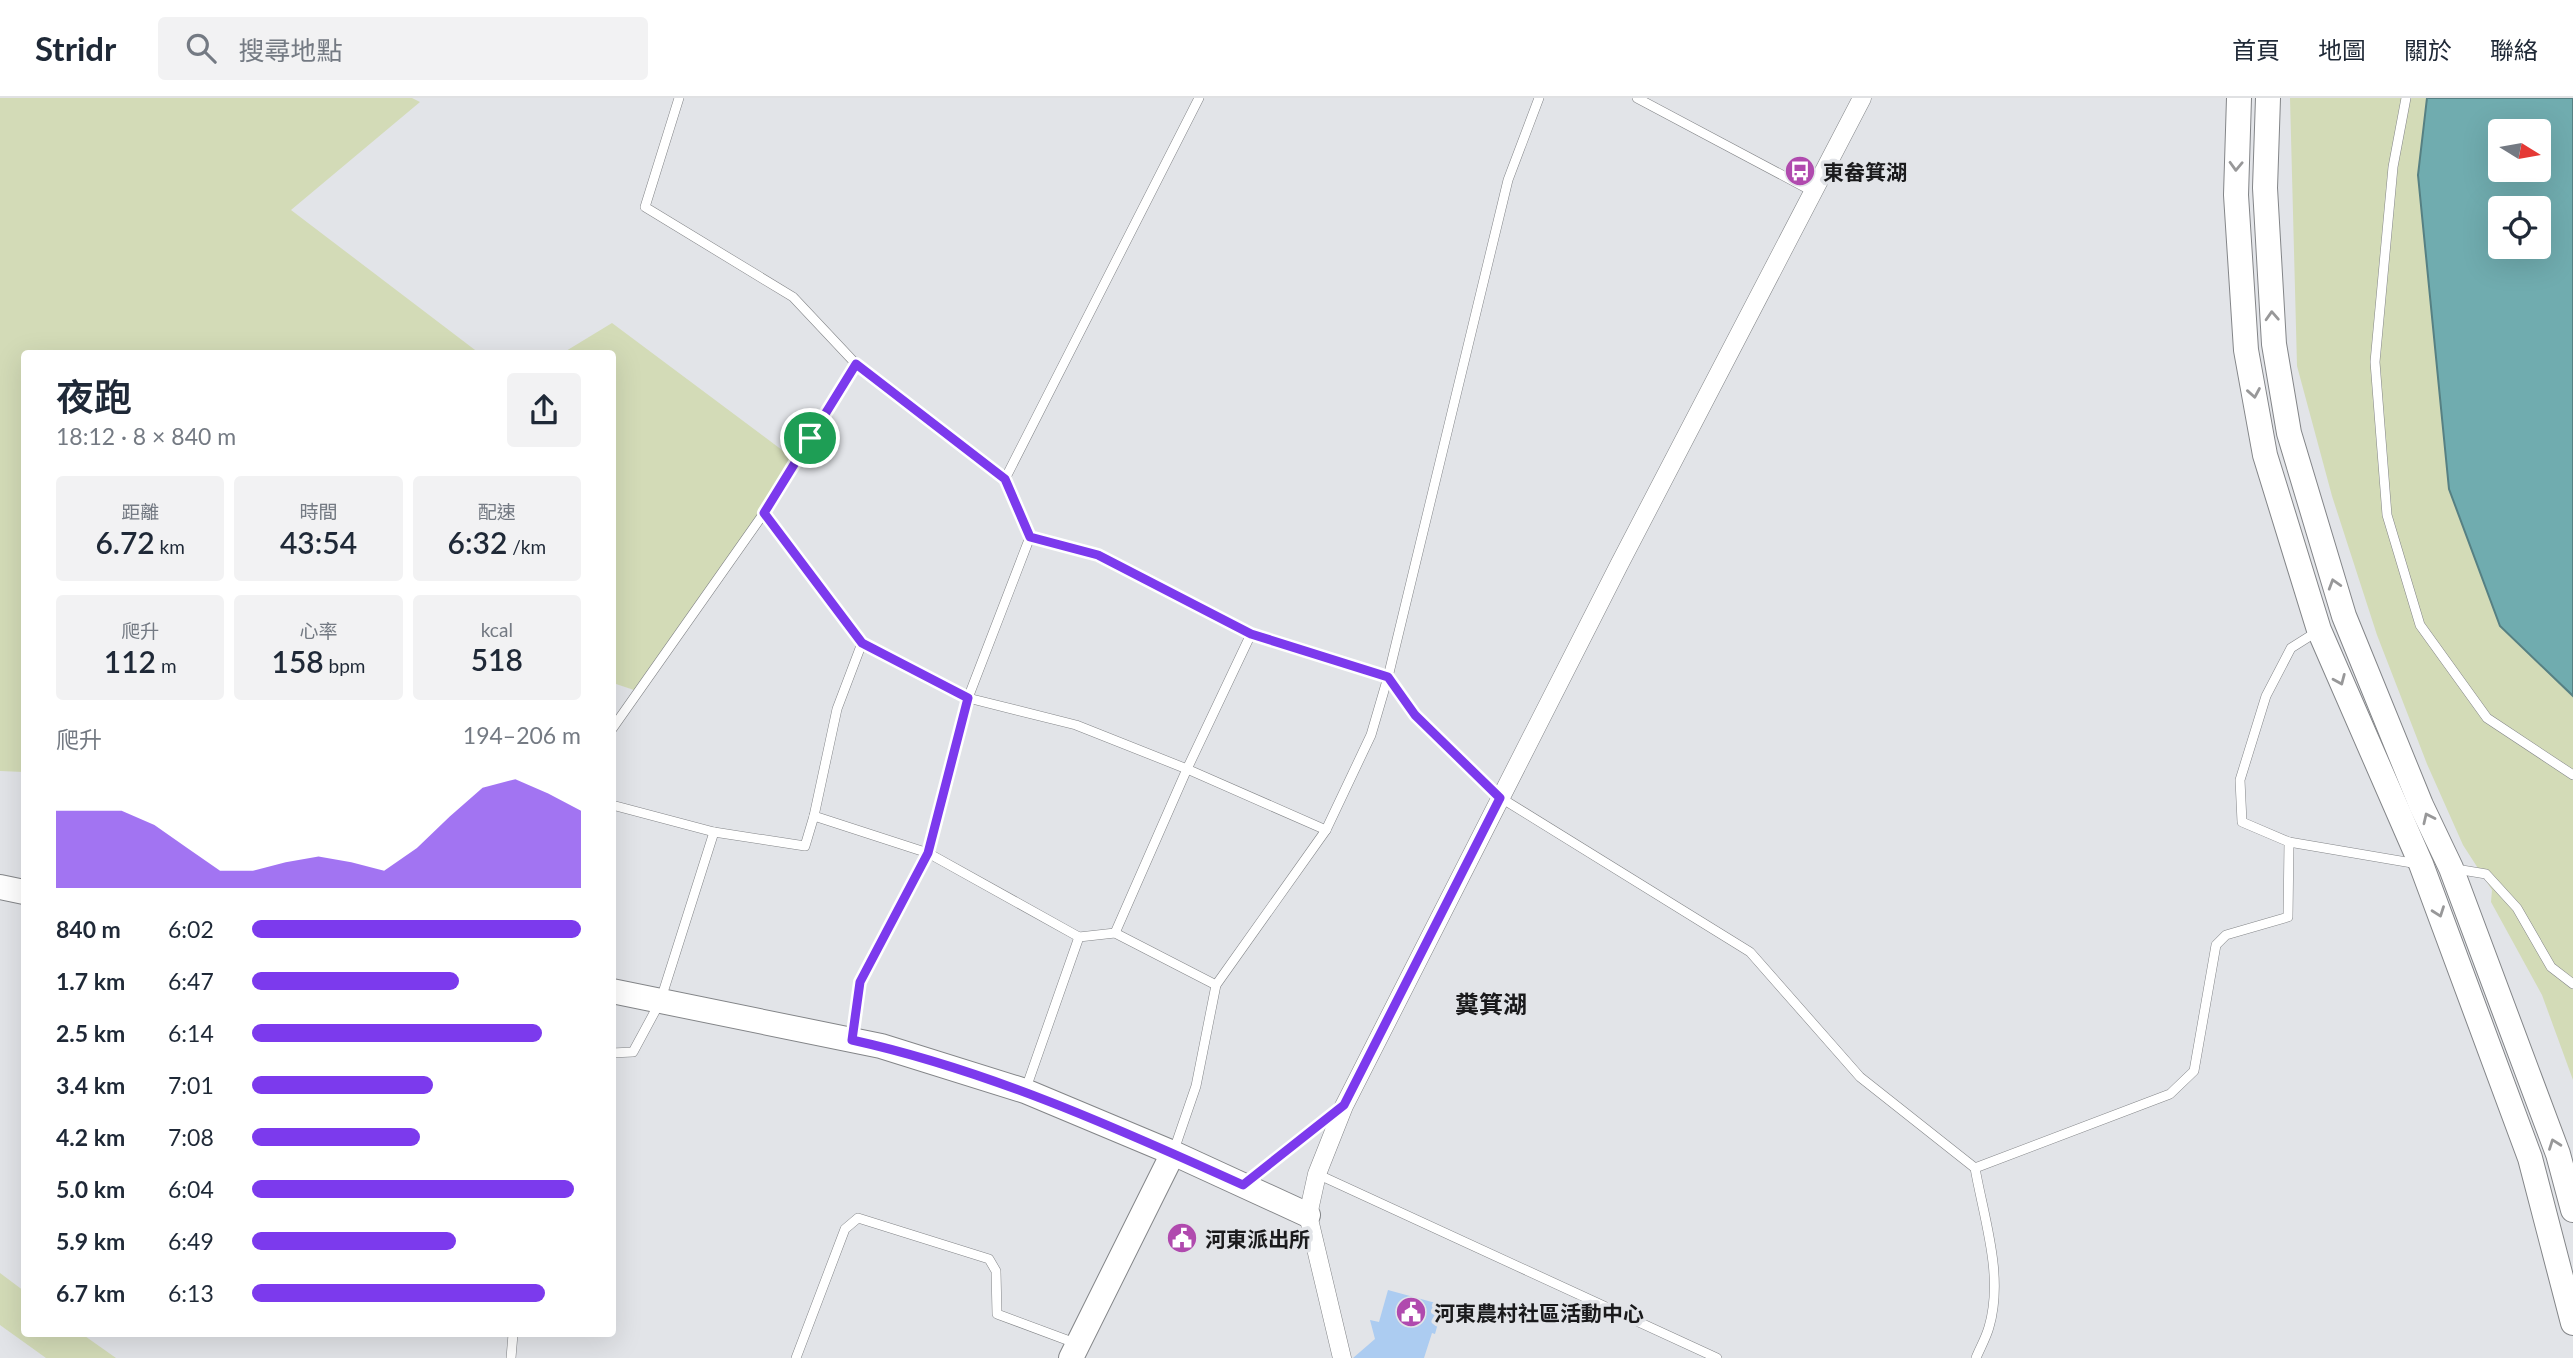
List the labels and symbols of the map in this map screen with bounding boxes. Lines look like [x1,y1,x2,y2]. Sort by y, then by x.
north arrow [2488,119,2552,182]
bus stop icon: 東畚箕湖 [1783,154,1817,188]
place label: 東畚箕湖 [1823,159,1907,184]
one-way arrow [2229,161,2244,172]
one-way arrow [2265,310,2280,321]
one-way arrow [2246,387,2261,399]
pin [780,408,840,468]
one-way arrow [2328,578,2343,590]
one-way arrow [2332,673,2346,685]
one-way arrow [2422,813,2436,825]
one-way arrow [2430,906,2444,918]
district label: 糞箕湖 [1455,989,1527,1018]
one-way arrow [2548,1139,2562,1151]
public building icon: 河東派出所 [1165,1221,1199,1255]
place label: 河東派出所 [1205,1226,1310,1251]
public building icon: 河東農村社區活動中心 [1394,1295,1428,1329]
place label: 河東農村社區活動中心 [1434,1300,1644,1325]

